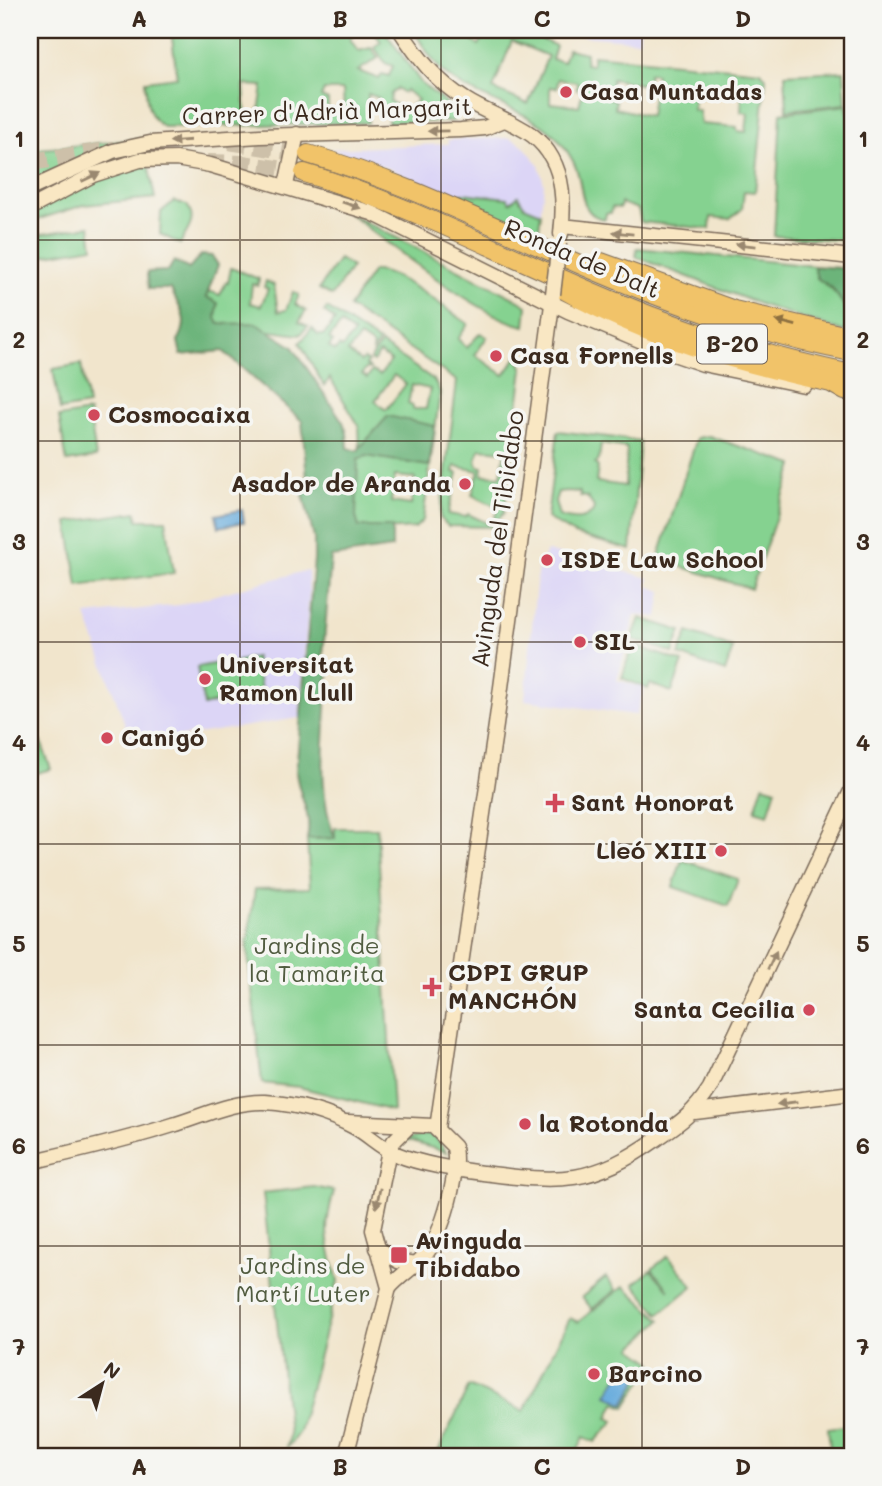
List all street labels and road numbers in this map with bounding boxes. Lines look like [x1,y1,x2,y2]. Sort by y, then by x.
street label: Carrer d'Adrià Margarit [181,90,472,131]
street label: Ronda de Dalt [500,211,665,304]
road number: B-20 [697,324,767,364]
street label: Avinguda del Tibidabo [463,408,530,669]

